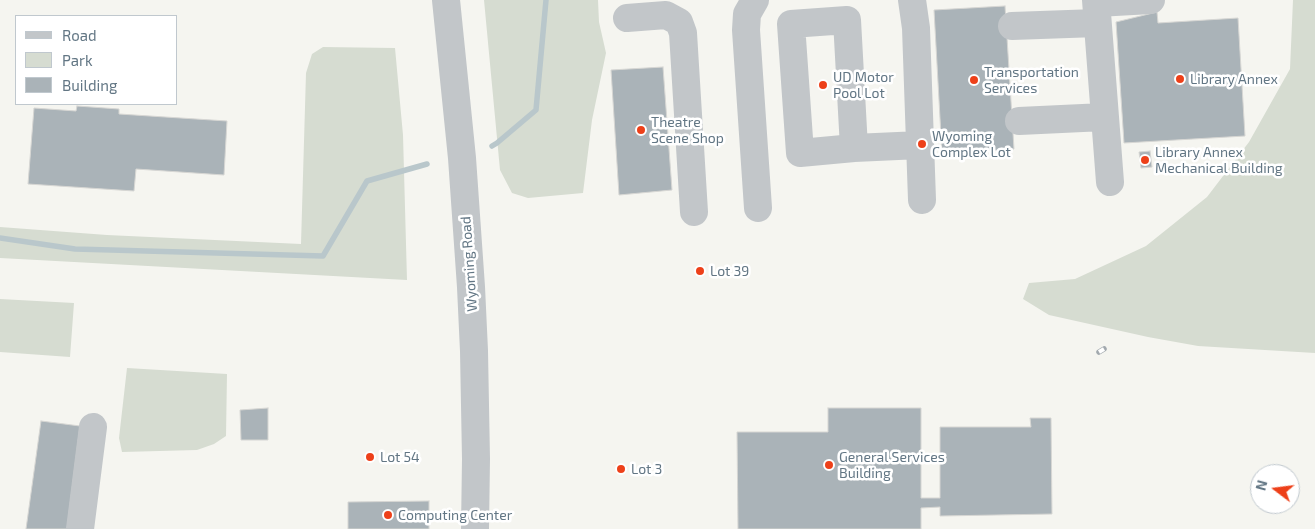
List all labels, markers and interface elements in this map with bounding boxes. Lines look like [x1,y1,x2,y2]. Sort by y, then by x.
legend [15,15,178,105]
text: Road [62,26,97,44]
text: Park [62,51,93,69]
place label: Transportation Services [984,64,1079,96]
place label: UD Motor Pool Lot [833,69,894,102]
place label: Library Annex [1190,71,1278,87]
marker: Library Annex [1174,73,1186,85]
marker: Transportation Services [968,74,980,86]
text: Building [62,76,117,94]
marker: UD Motor Pool Lot [817,79,829,91]
place label: Theatre Scene Shop [651,114,724,146]
marker: Theatre Scene Shop [635,124,647,136]
place label: Wyoming Complex Lot [932,128,1011,160]
marker: Wyoming Complex Lot [916,138,928,150]
place label: Library Annex Mechanical Building [1155,144,1283,176]
marker: Library Annex Mechanical Building [1139,154,1151,166]
street label: Wyoming Road [457,216,481,312]
place label: Lot 39 [710,263,749,279]
marker: Lot 39 [694,265,706,277]
place label: Lot 54 [380,449,420,465]
place label: General Services Building [839,449,945,482]
marker: Lot 54 [364,451,376,463]
marker: General Services Building [823,459,835,471]
place label: Lot 3 [631,461,662,477]
marker: Lot 3 [615,463,627,475]
north arrow [1250,464,1300,514]
text: N [1251,478,1271,492]
place label: Computing Center [398,507,512,523]
marker: Computing Center [382,509,394,521]

